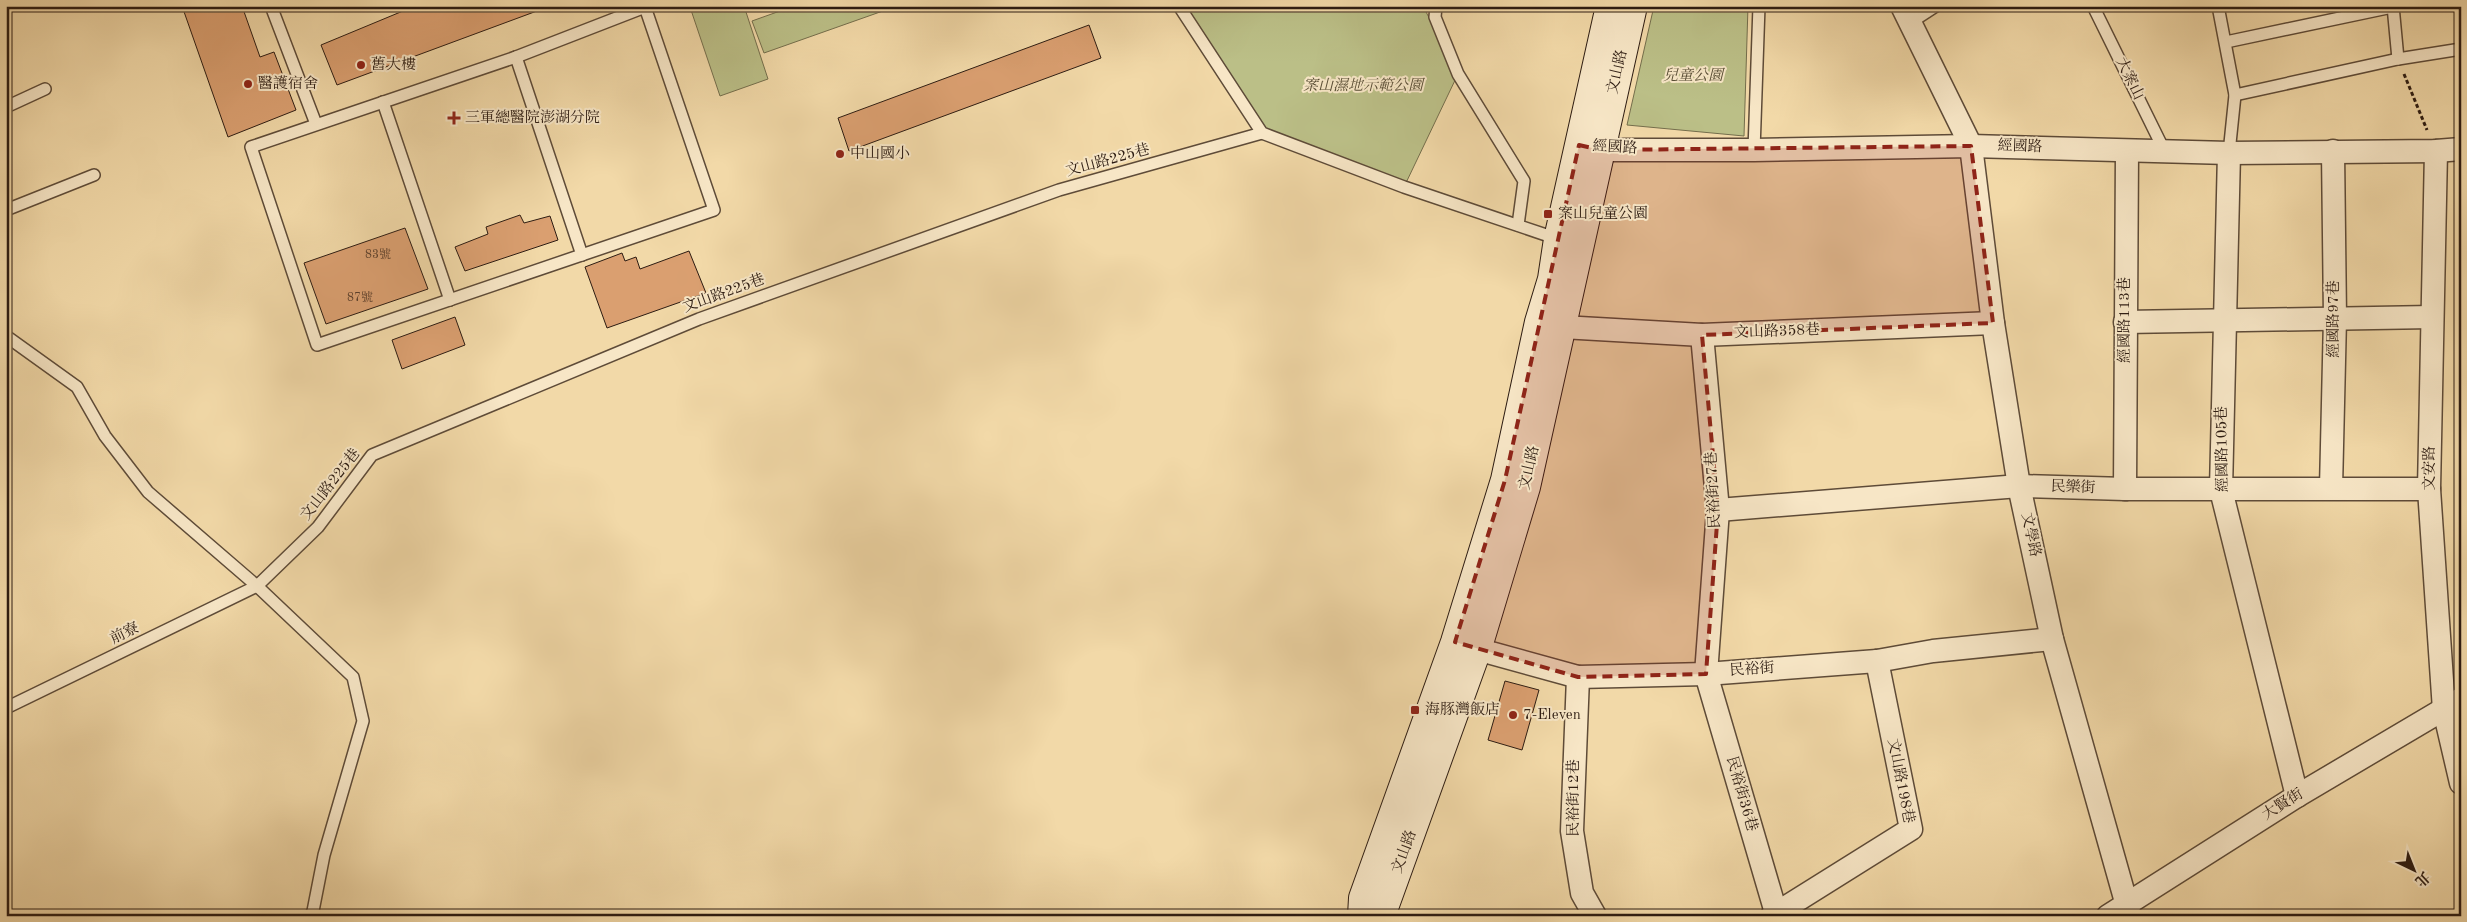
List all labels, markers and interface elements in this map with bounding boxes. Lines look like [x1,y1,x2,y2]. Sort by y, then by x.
street label: 文山路 [1604,48,1630,96]
street label: 大案山 [2112,55,2147,103]
place label: 舊大樓 [371,56,416,73]
marker: 舊大樓 [355,59,367,71]
park label: 兒童公園 [1663,67,1725,84]
place label: 醫護宿舍 [258,75,318,92]
park label: 案山濕地示範公園 [1303,77,1425,94]
marker: 醫護宿舍 [242,78,254,90]
place label: 三軍總醫院澎湖分院 [465,109,600,126]
marker: 三軍總醫院澎湖分院 [447,111,461,125]
street label: 經國路 [1592,137,1638,157]
street label: 經國路 [1997,137,2043,155]
street label: 文山路225巷 [1064,141,1152,179]
place label: 中山國小 [850,145,910,162]
marker: 中山國小 [834,148,846,160]
place label: 案山兒童公園 [1558,205,1648,222]
marker: 案山兒童公園 [1542,208,1554,220]
house number: 83號 [365,247,391,261]
street label: 文山路225巷 [680,270,767,316]
street label: 經國路113巷 [2116,277,2133,363]
street label: 經國路97巷 [2325,280,2342,358]
house number: 87號 [347,290,373,304]
street label: 文山路358巷 [1734,321,1820,341]
street label: 經國路105巷 [2213,406,2231,492]
street label: 文山路 [1516,444,1542,492]
street label: 文山路225巷 [297,445,363,524]
street label: 文安路 [2421,445,2438,491]
street label: 民裕街27巷 [1702,451,1724,529]
street label: 民樂街 [2050,478,2096,496]
street label: 文學路 [2018,511,2044,559]
street label: 前寮 [107,619,142,647]
street label: 民裕街 [1729,659,1775,679]
place label: 海豚灣飯店 [1425,701,1500,718]
marker: 海豚灣飯店 [1409,704,1421,716]
place label: 7-Eleven [1523,708,1581,723]
marker: 7-Eleven [1507,709,1519,721]
street label: 文山路198巷 [1884,737,1918,825]
street label: 民裕街36巷 [1723,754,1761,833]
street label: 民裕街12巷 [1565,759,1582,837]
street label: 大賢街 [2259,785,2306,823]
street label: 文山路 [1388,828,1420,876]
north arrow [2390,844,2440,894]
text: 北 [2412,869,2433,889]

